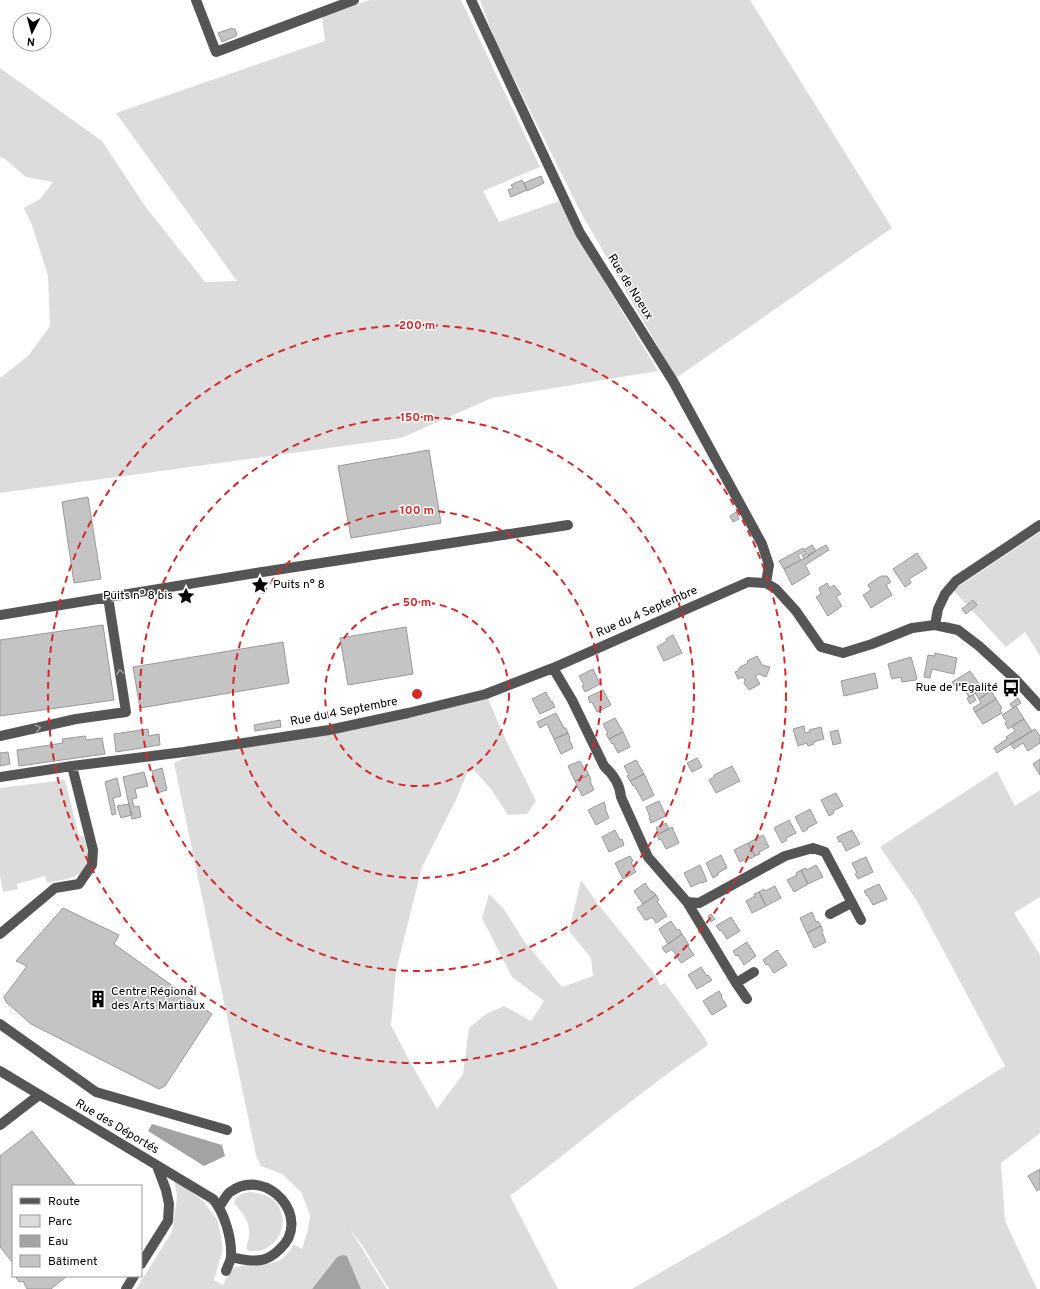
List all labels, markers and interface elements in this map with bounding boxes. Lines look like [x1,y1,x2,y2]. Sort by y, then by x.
north arrow [12,12,52,52]
text: N [26,34,36,48]
street label: Rue de Noeux [603,251,657,323]
text: 200 m [399,318,435,334]
text: 150 m [400,410,434,426]
text: 100 m [400,503,434,519]
place icon: Puits n° 8 [250,575,270,595]
place label: Puits n° 8 [273,577,325,593]
street label: Rue du 4 Septembre [594,582,700,642]
place icon: Puits n° 8 bis [176,586,196,606]
place label: Puits n° 8 bis [103,588,173,604]
text: 50 m [403,595,431,611]
one-way arrow [116,669,125,675]
bus stop icon: Rue de l'Egalité [1001,678,1021,698]
place label: Rue de l'Egalité [916,680,998,696]
centre of rings [410,687,424,701]
street label: Rue du 4 Septembre [289,694,399,730]
one-way arrow [35,725,41,733]
place label: Centre Régional des Arts Martiaux [111,984,205,1014]
building icon: Centre Régional des Arts Martiaux [88,989,108,1009]
street label: Rue des Déportés [72,1096,162,1158]
legend [12,1185,142,1277]
text: Route [48,1194,80,1210]
text: Parc [48,1214,72,1230]
text: Eau [48,1234,68,1250]
text: Bâtiment [48,1254,98,1270]

